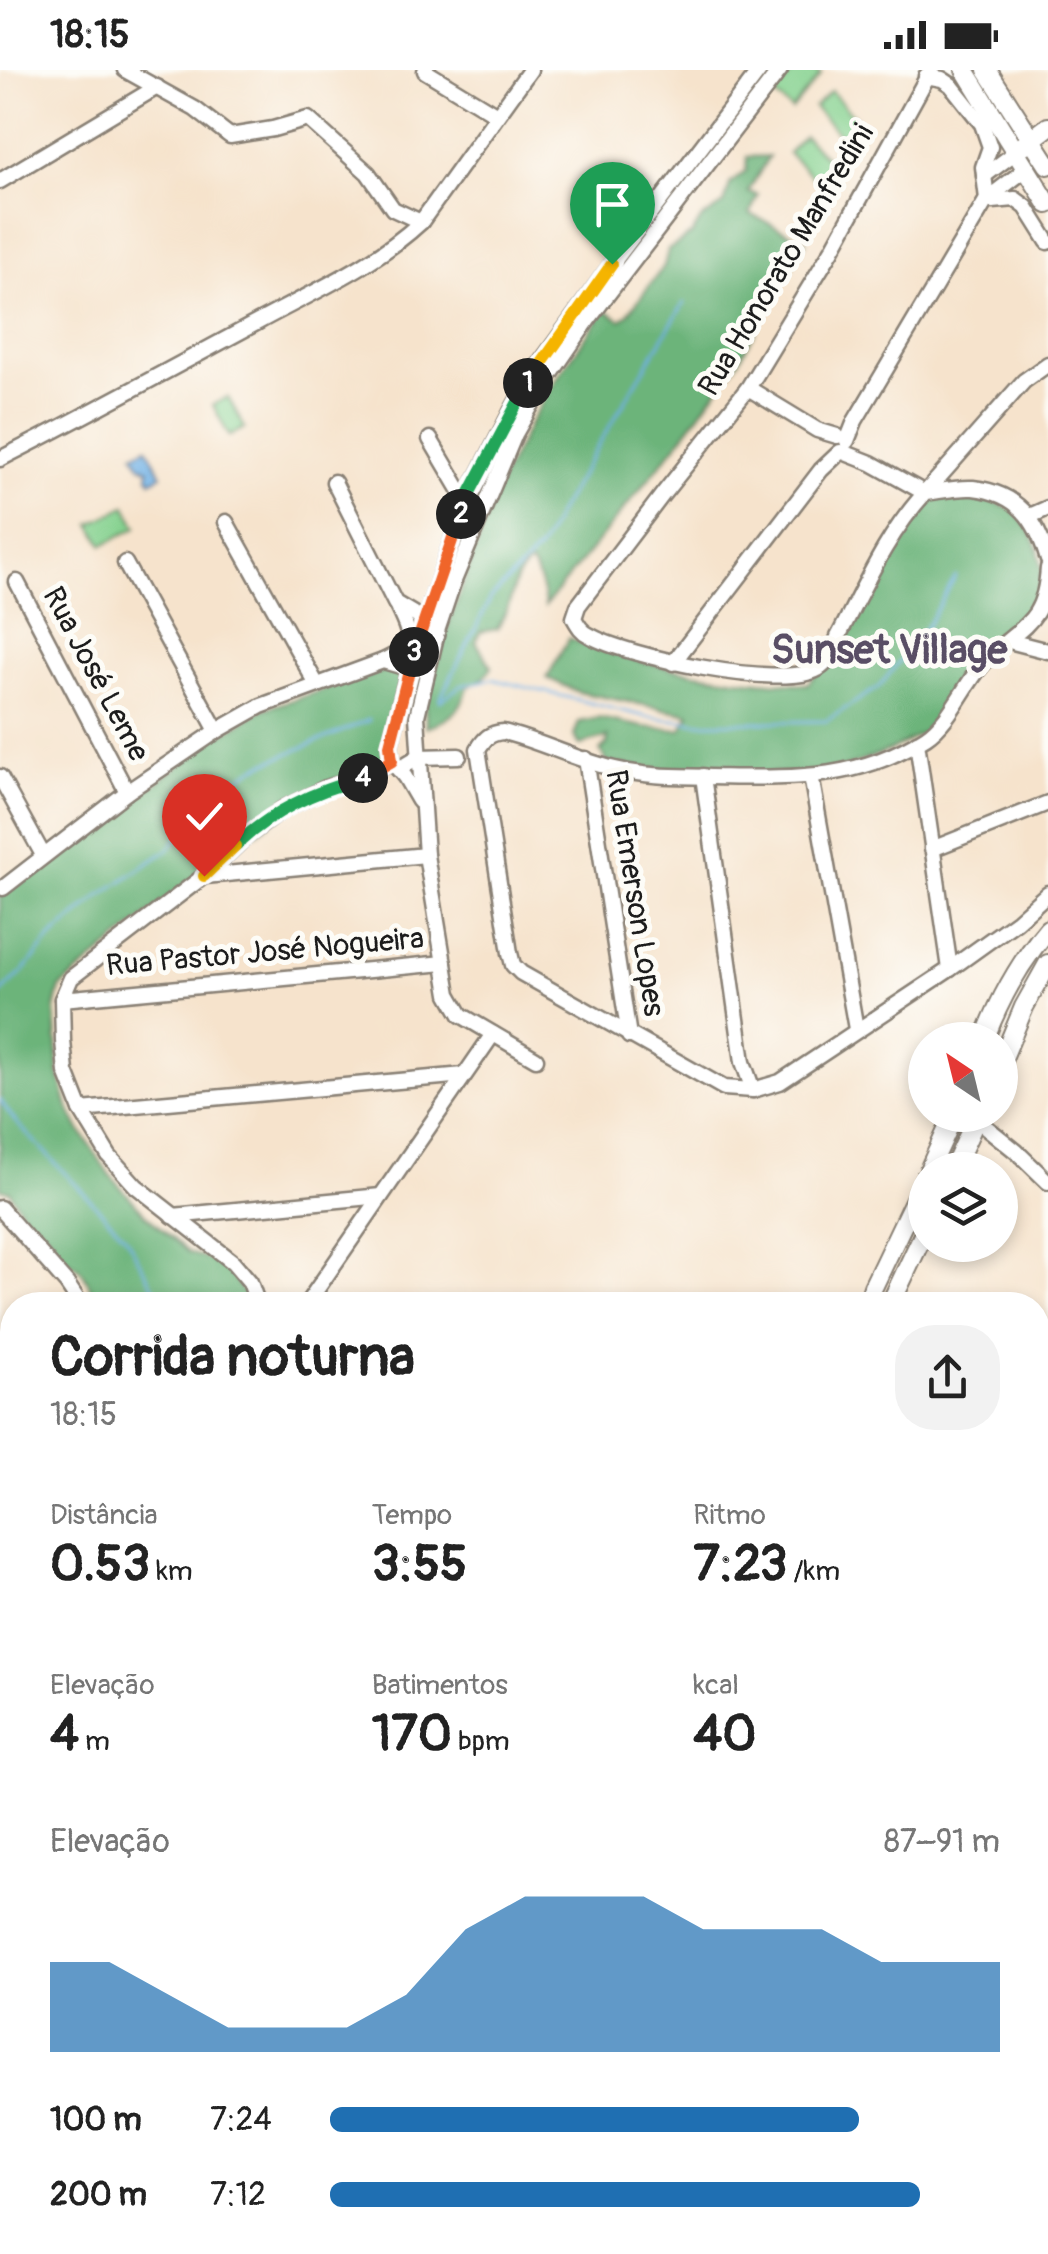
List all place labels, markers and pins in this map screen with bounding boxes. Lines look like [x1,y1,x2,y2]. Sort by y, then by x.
pin [570,162,655,265]
pin: 1 [503,358,553,408]
pin: 2 [436,489,486,539]
pin: 3 [389,627,439,677]
pin: 4 [338,753,388,803]
pin [162,774,247,877]

